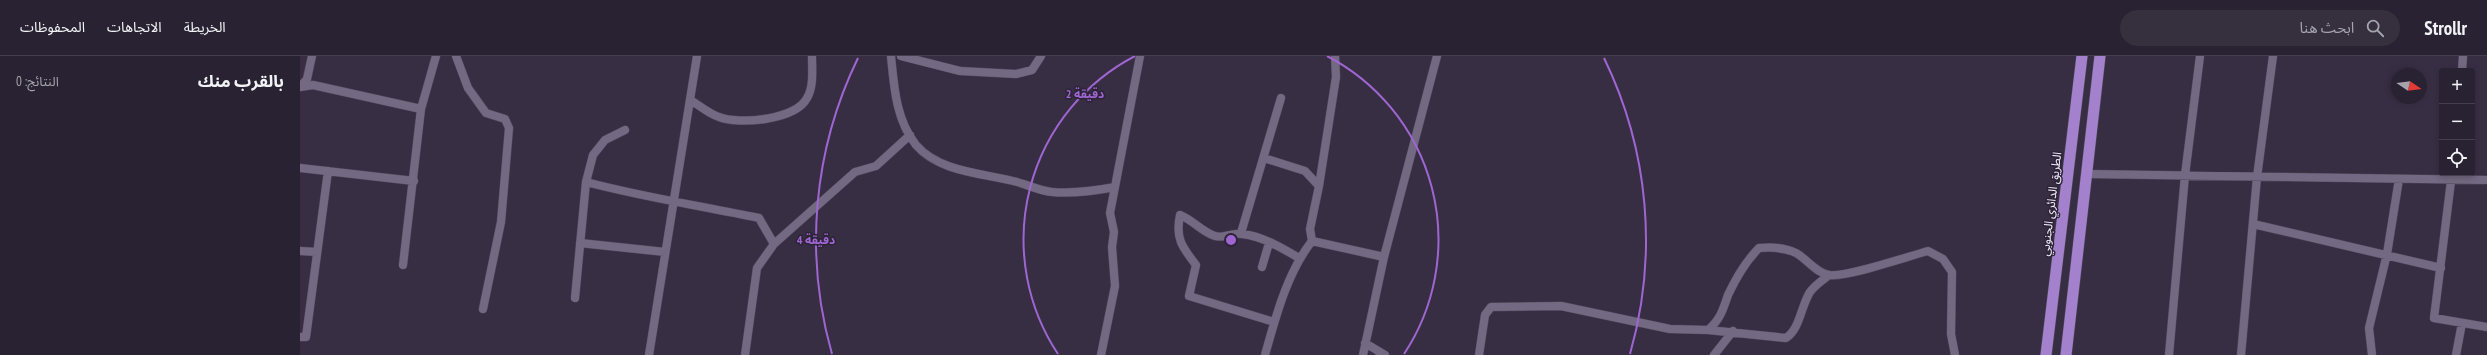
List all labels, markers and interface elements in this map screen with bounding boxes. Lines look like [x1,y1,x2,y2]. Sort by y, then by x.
search box [2120,10,2400,46]
text: Strollr [2424,16,2467,40]
icon: search [2364,17,2386,39]
text: المحفوظات [20,18,85,36]
text: الاتجاهات [107,18,162,36]
text: الخريطة [184,18,226,36]
text: ابحث هنا [2299,18,2354,37]
north arrow [2391,68,2427,104]
map controls [2439,68,2475,176]
button: + [2439,68,2475,104]
text: بالقرب منك [198,70,284,92]
text: النتائج: 0 [16,73,59,90]
text: 2 دقيقة [1066,86,1104,101]
button: − [2439,104,2475,140]
button: locate [2439,140,2475,176]
street label: الطريق الدائري الجنوبي [2037,151,2067,257]
text: 4 دقيقة [797,232,835,247]
centre of rings [1224,233,1238,247]

